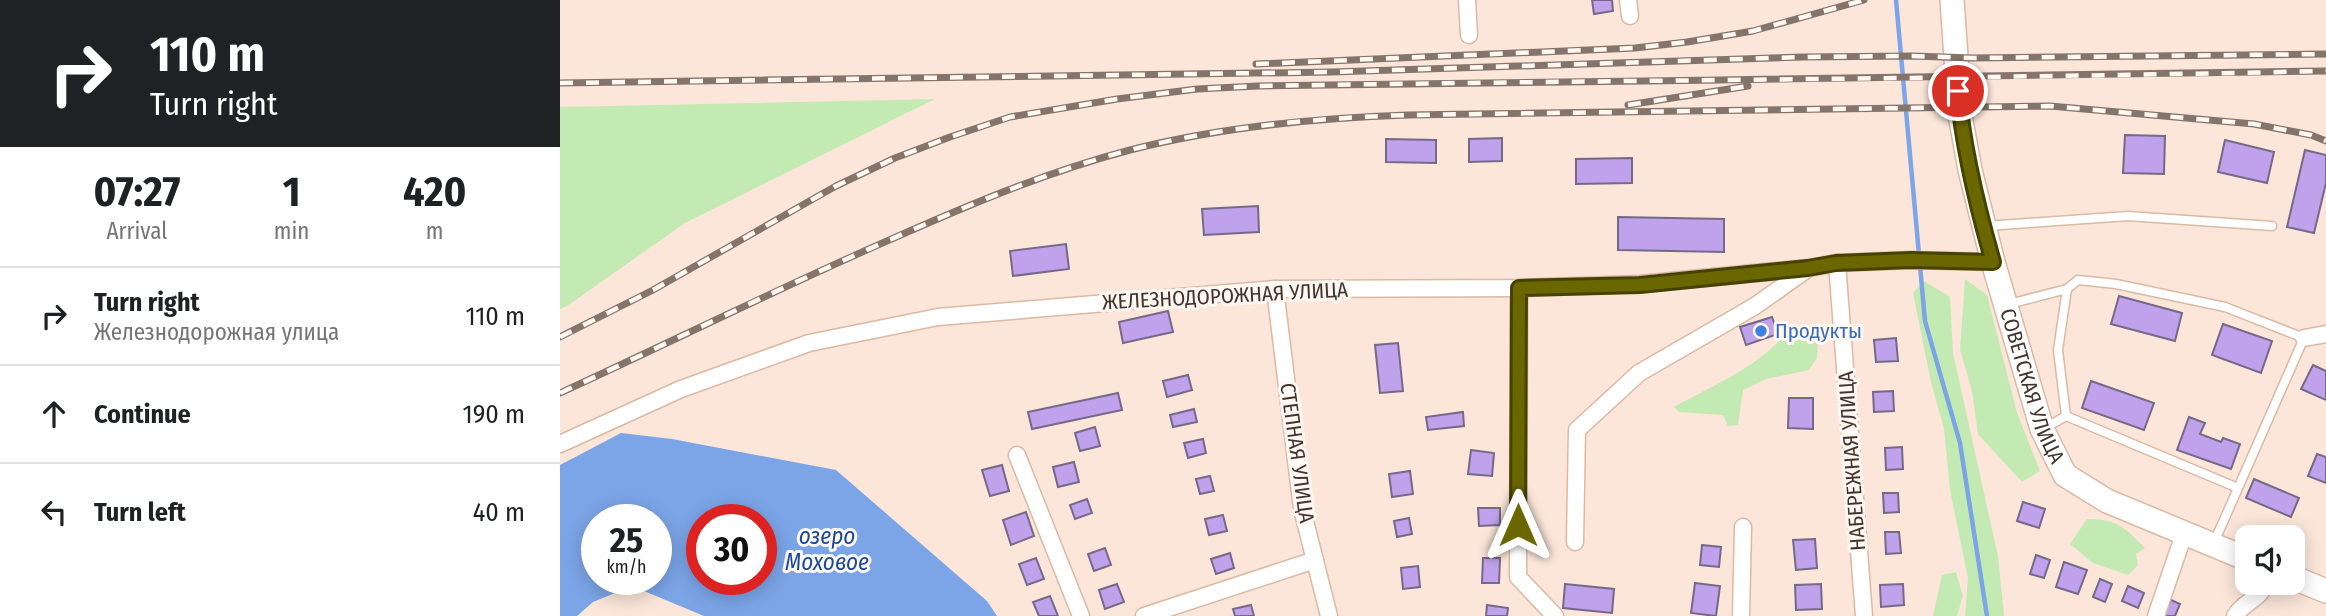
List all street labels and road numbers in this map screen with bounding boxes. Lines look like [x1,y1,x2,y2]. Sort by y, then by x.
street label: ЖЕЛЕЗНОДОРОЖНАЯ УЛИЦА [1101,277,1349,315]
street label: СОВЕТСКАЯ УЛИЦА [1994,305,2070,468]
street label: НАБЕРЕЖНАЯ УЛИЦА [1833,370,1871,552]
street label: СТЕПНАЯ УЛИЦА [1274,381,1320,525]

